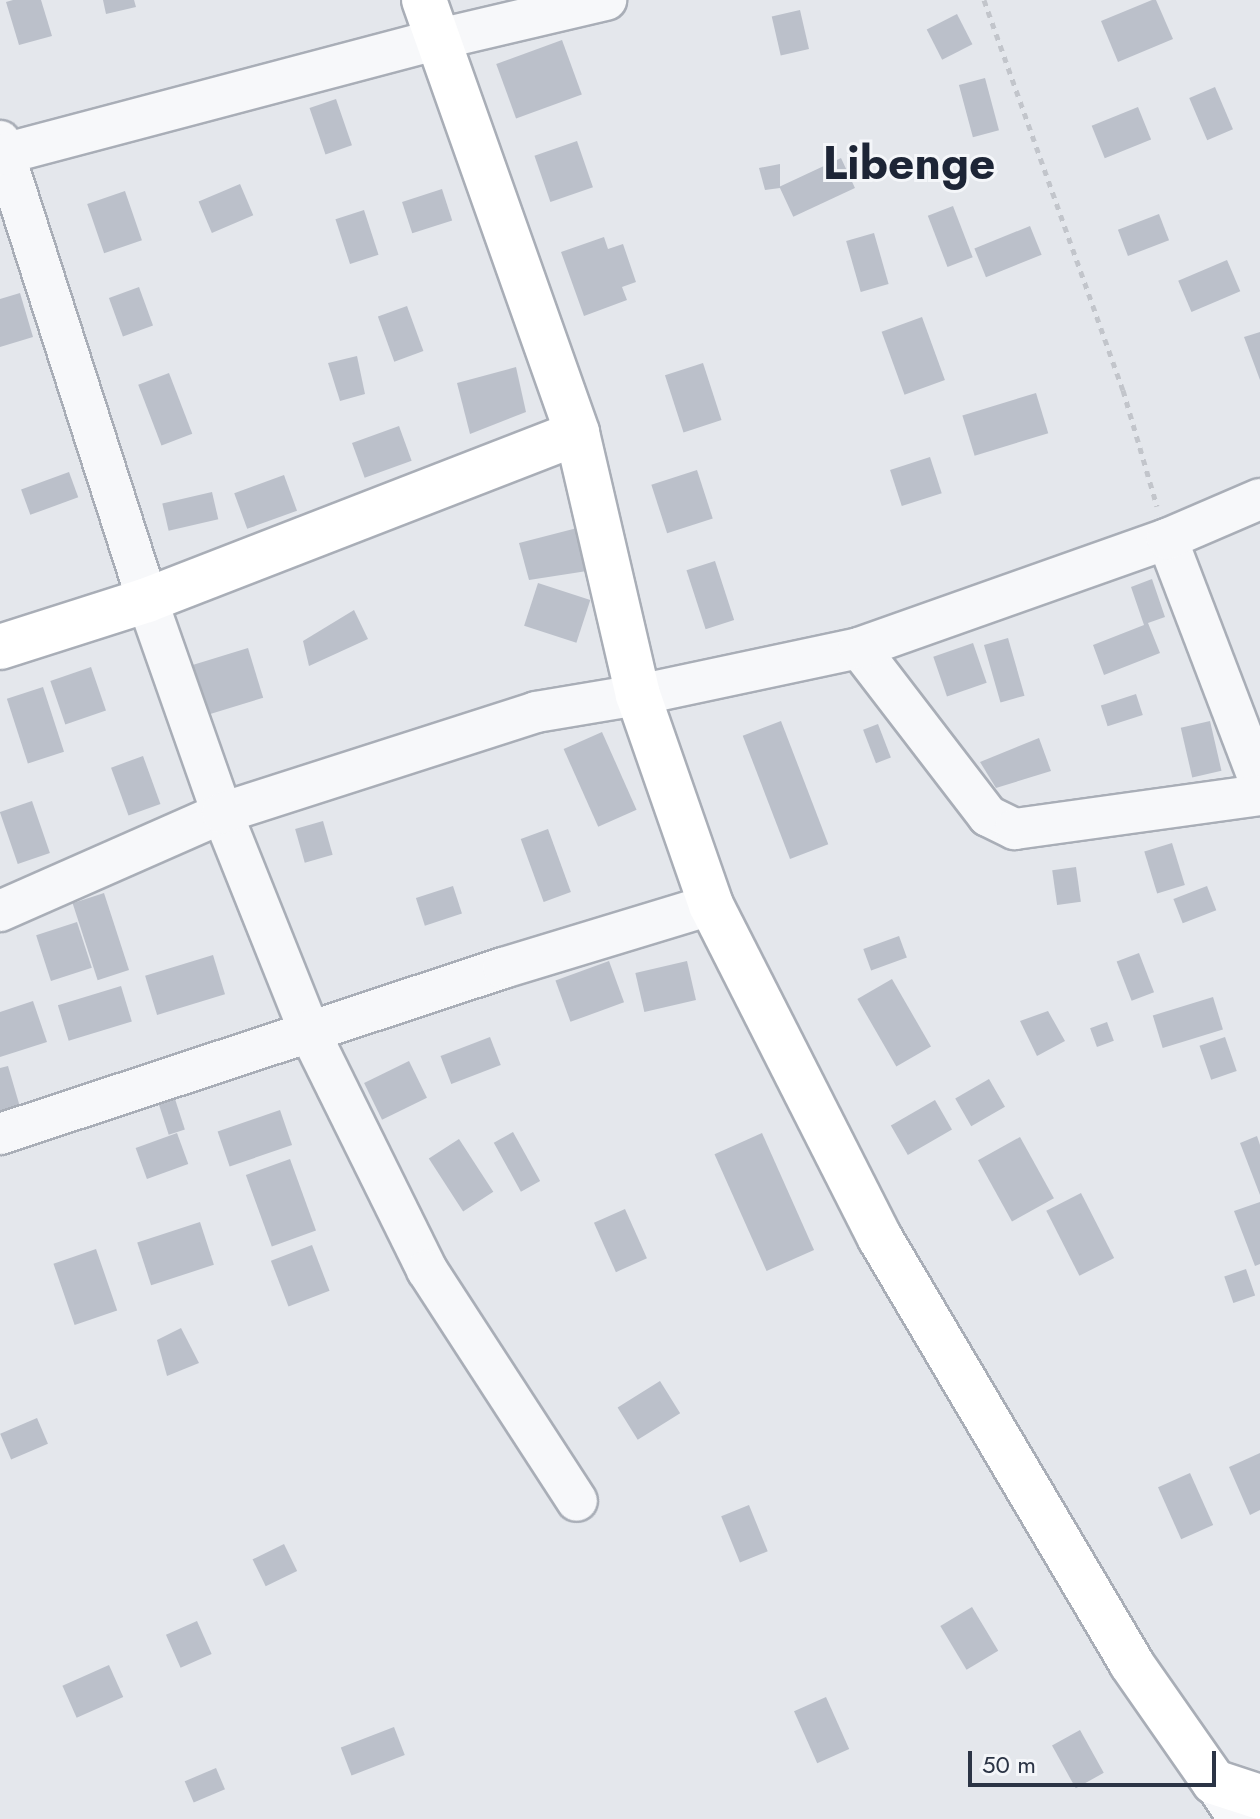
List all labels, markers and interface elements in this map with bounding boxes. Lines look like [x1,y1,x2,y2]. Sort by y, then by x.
district label: Libenge [823,135,995,191]
scale bar [972,1735,1220,1785]
text: 50 m [982,1747,1036,1782]

